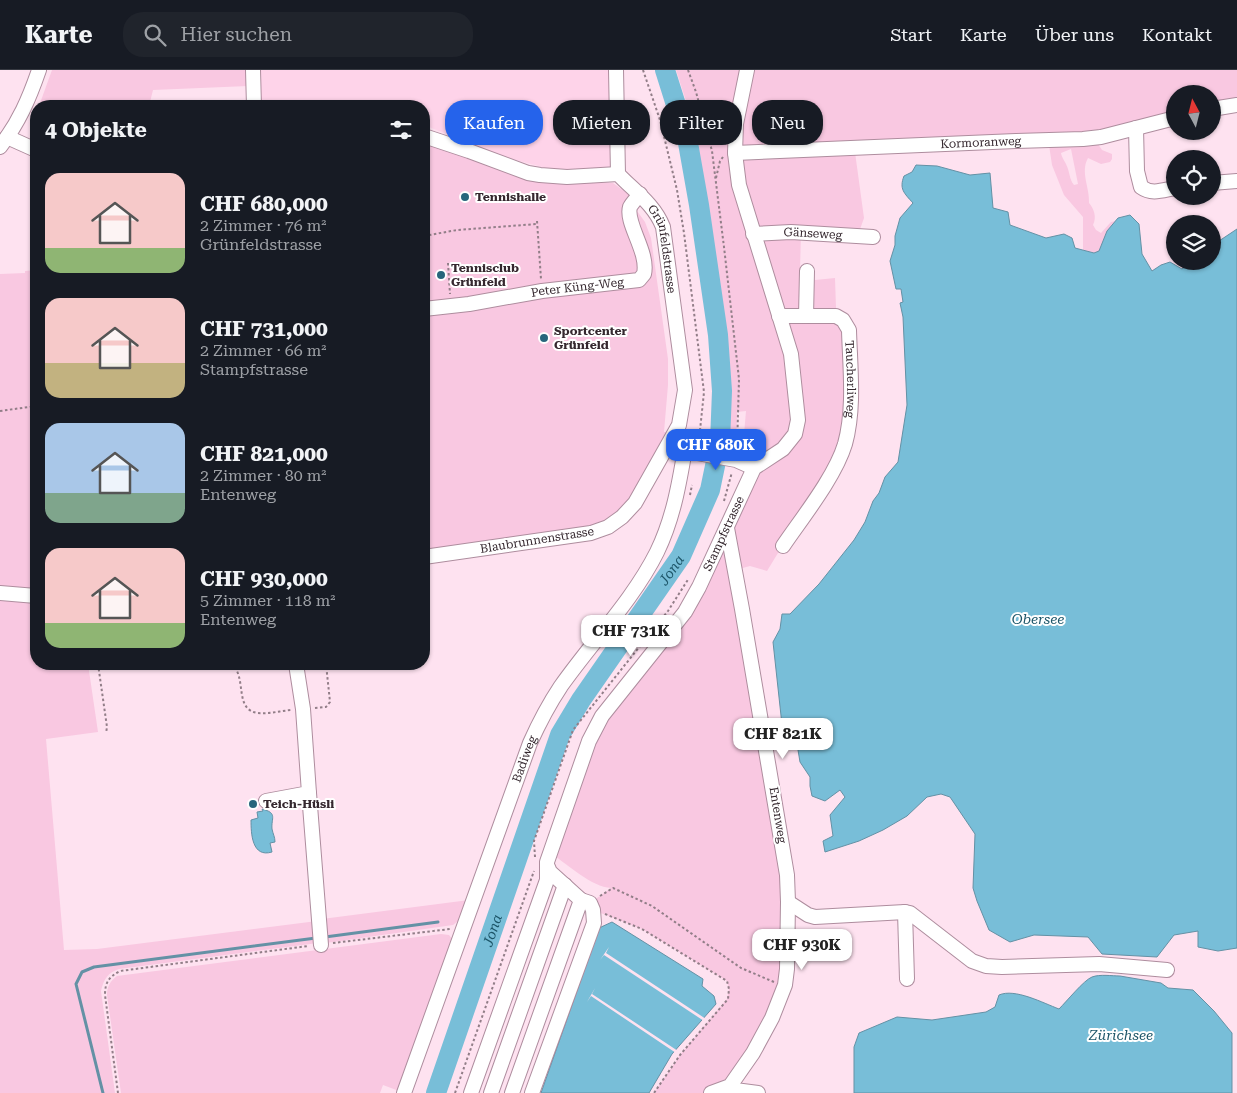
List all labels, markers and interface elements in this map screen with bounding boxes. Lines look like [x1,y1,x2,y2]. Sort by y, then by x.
search box [123,12,473,57]
text: Karte [25,21,93,49]
icon: search [141,21,169,49]
text: Hier suchen [181,23,292,46]
text: Start [890,24,932,45]
text: Karte [960,24,1007,45]
text: Über uns [1035,24,1114,45]
text: Kontakt [1142,24,1212,45]
north arrow [1166,85,1221,140]
map controls [1166,85,1221,270]
chip: Kaufen [445,100,543,145]
chip: Mieten [553,100,650,145]
chip: Filter [660,100,742,145]
chip: Neu [752,100,823,145]
icon: filters [387,116,415,144]
text: 4 Objekte [45,118,147,142]
street label: Kormoranweg [940,134,1022,151]
button: locate [1166,150,1221,205]
place label: Tennishalle [475,190,546,204]
marker: Tennishalle [459,191,471,203]
text: CHF 680,000 [200,192,328,216]
icon: home [85,193,145,253]
street label: Grünfeldstrasse [645,202,679,295]
button: layers [1166,215,1221,270]
text: 2 Zimmer · 76 m² [200,216,327,235]
street label: Gänseweg [783,225,843,242]
text: Grünfeldstrasse [200,235,322,254]
place label: Tennisclub Grünfeld [451,261,519,289]
marker: Tennisclub Grünfeld [435,269,447,281]
street label: Peter Küng-Weg [530,275,625,300]
text: CHF 731,000 [200,317,328,341]
icon: home [85,318,145,378]
place label: Sportcenter Grünfeld [554,324,628,352]
marker: Sportcenter Grünfeld [538,332,550,344]
street label: Taucherliweg [842,340,858,419]
text: 2 Zimmer · 66 m² [200,341,327,360]
text: Stampfstrasse [200,360,308,379]
pin: CHF 680K [664,428,768,471]
text: CHF 680K [677,435,755,454]
text: CHF 821,000 [200,442,328,466]
icon: home [85,443,145,503]
text: 2 Zimmer · 80 m² [200,466,327,485]
text: Entenweg [200,485,276,504]
street label: Stampfstrasse [700,493,747,573]
street label: Blaubrunnenstrasse [479,524,595,556]
water label: Jona [655,552,687,589]
text: CHF 930,000 [200,567,328,591]
icon: home [85,568,145,628]
text: 5 Zimmer · 118 m² [200,591,335,610]
text: Entenweg [200,610,276,629]
water label: Obersee [1012,611,1064,627]
pin: CHF 731K [579,614,683,657]
text: CHF 731K [592,621,670,640]
pin: CHF 821K [731,718,835,760]
text: CHF 821K [744,724,822,743]
street label: Badiweg [509,733,540,784]
street label: Entenweg [767,786,789,844]
place label: Teich-Hüsli [263,797,334,811]
marker: Teich-Hüsli [247,798,259,810]
water label: Jona [479,912,505,950]
pin: CHF 930K [750,928,854,971]
text: CHF 930K [763,935,841,954]
water label: Zürichsee [1088,1027,1153,1043]

